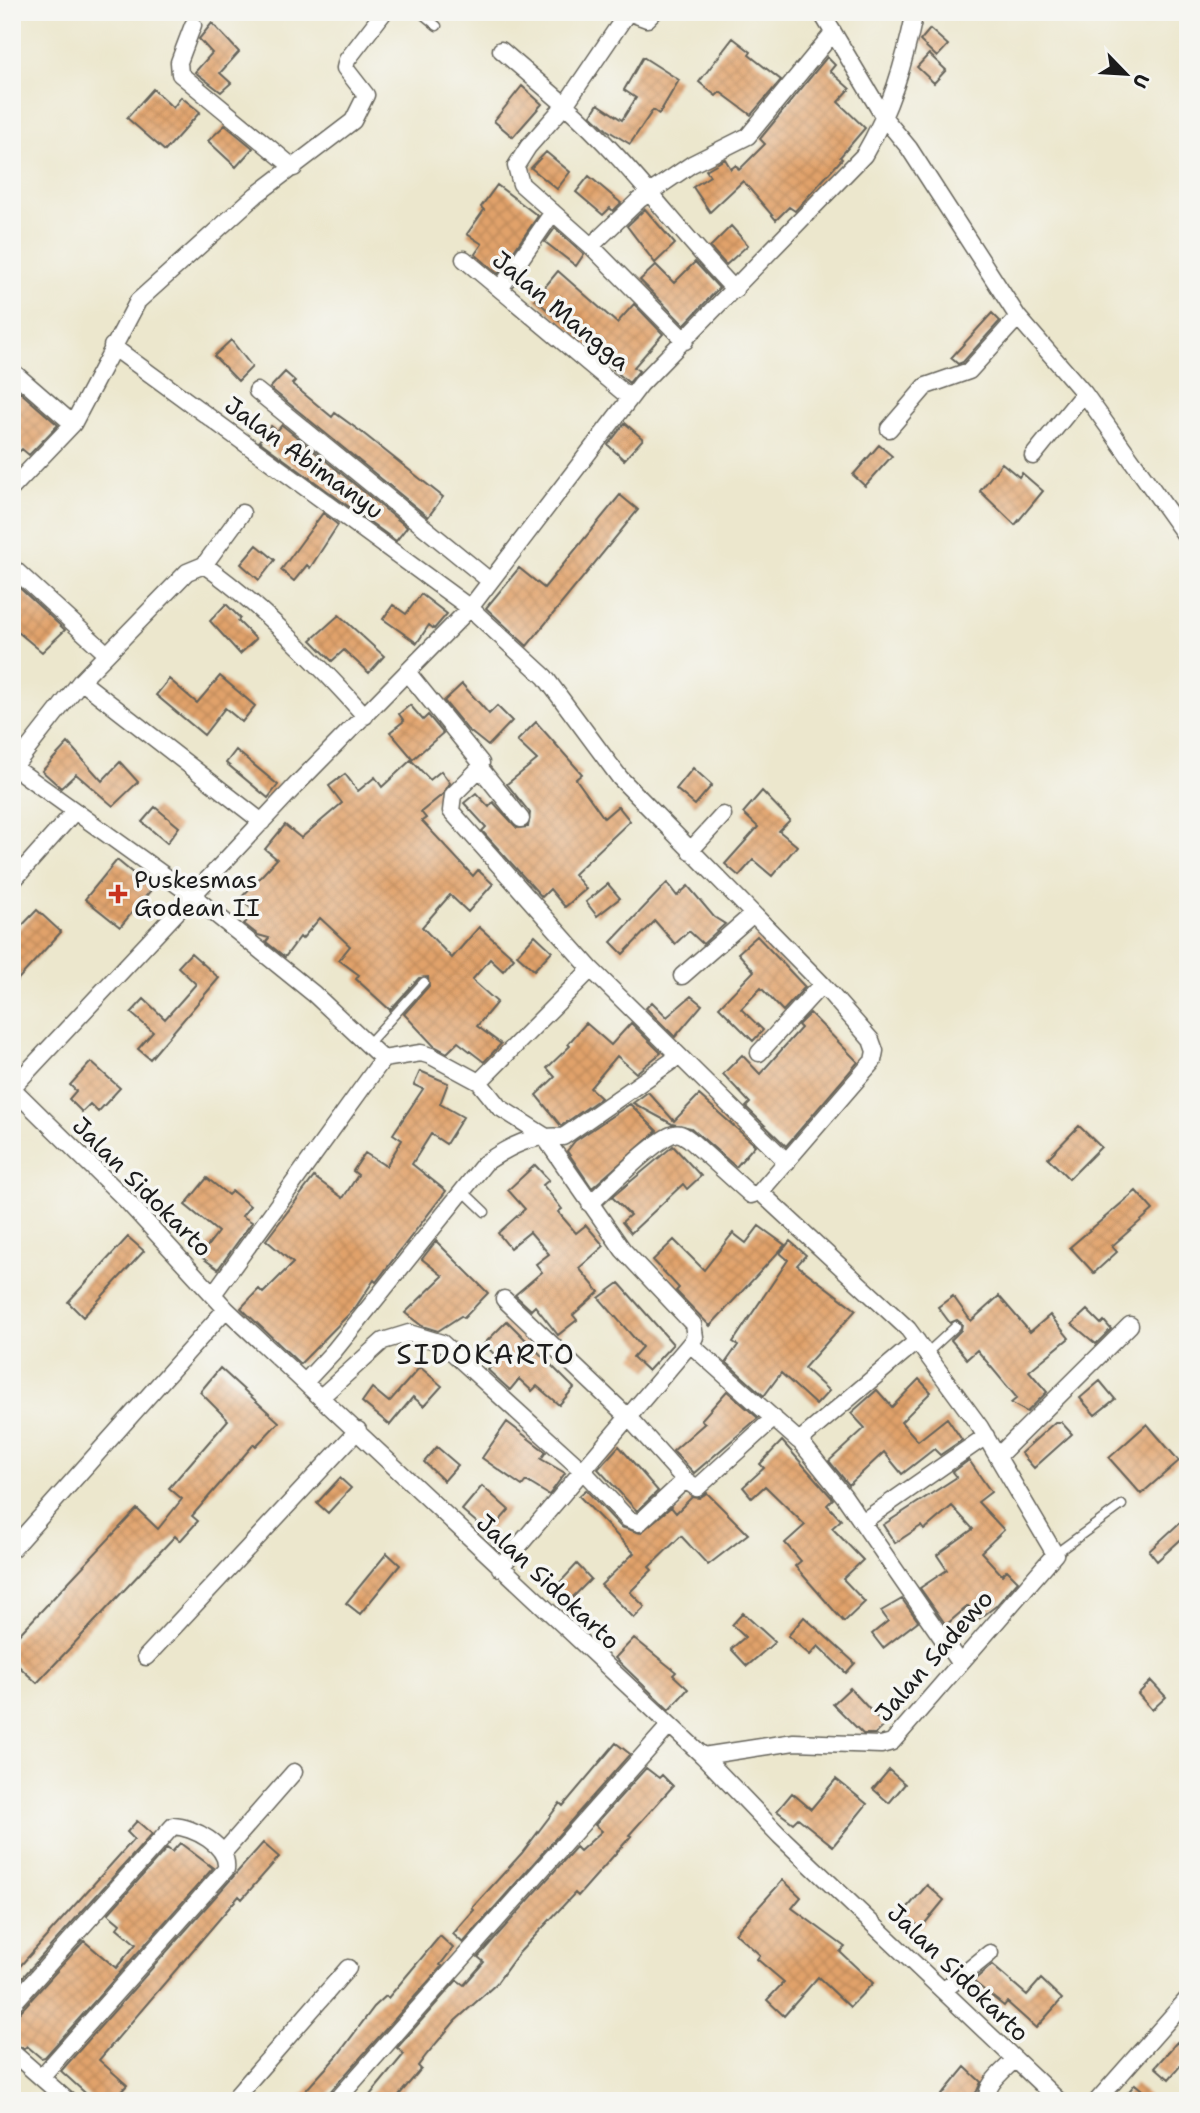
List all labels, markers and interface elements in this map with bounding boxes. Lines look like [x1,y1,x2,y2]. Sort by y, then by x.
north arrow [1092,38,1162,108]
text: U [1127,70,1155,92]
street label: Jalan Mangga [485,244,637,378]
street label: Jalan Abimanyu [218,389,390,527]
place label: Puskesmas Godean II [134,864,260,924]
marker: Puskesmas Godean II [108,884,128,904]
street label: Jalan Sidokarto [65,1110,219,1264]
district label: SIDOKARTO [396,1335,576,1373]
street label: Jalan Sidokarto [469,1507,627,1657]
street label: Jalan Sadewo [868,1583,1000,1729]
street label: Jalan Sidokarto [880,1897,1036,2049]

